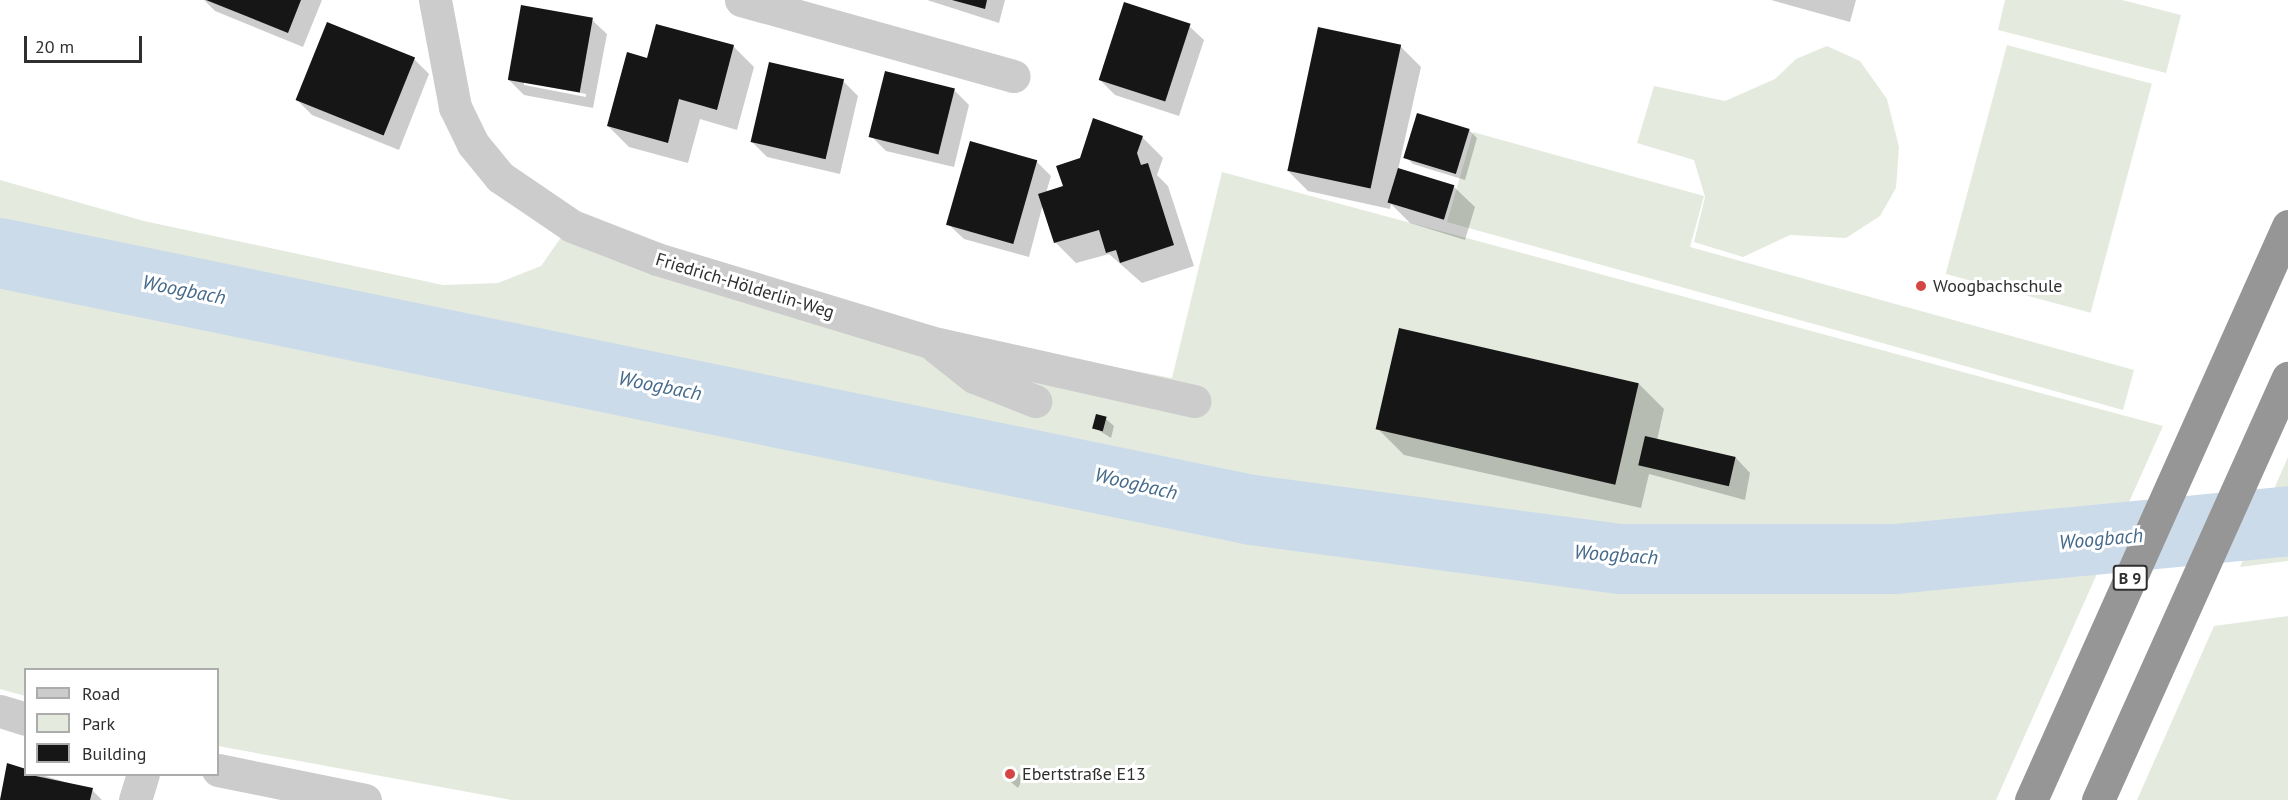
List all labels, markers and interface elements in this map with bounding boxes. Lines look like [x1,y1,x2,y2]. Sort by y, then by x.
scale bar [27,24,146,62]
text: 20 m [35,35,74,58]
street label: Friedrich-Hölderlin-Weg [653,249,837,323]
water label: Woogbach [140,270,228,310]
place label: Woogbachschule [1933,275,2062,297]
marker: Woogbachschule [1914,279,1928,293]
water label: Woogbach [616,366,704,406]
water label: Woogbach [1092,463,1180,505]
water label: Woogbach [2058,523,2144,555]
water label: Woogbach [1573,540,1659,570]
road number: B 9 [2112,565,2148,591]
legend [24,668,219,776]
text: Road [82,682,120,705]
text: Park [82,712,115,735]
text: Building [82,742,146,765]
place label: Ebertstraße E13 [1022,763,1146,785]
marker: Ebertstraße E13 [1003,767,1017,781]

